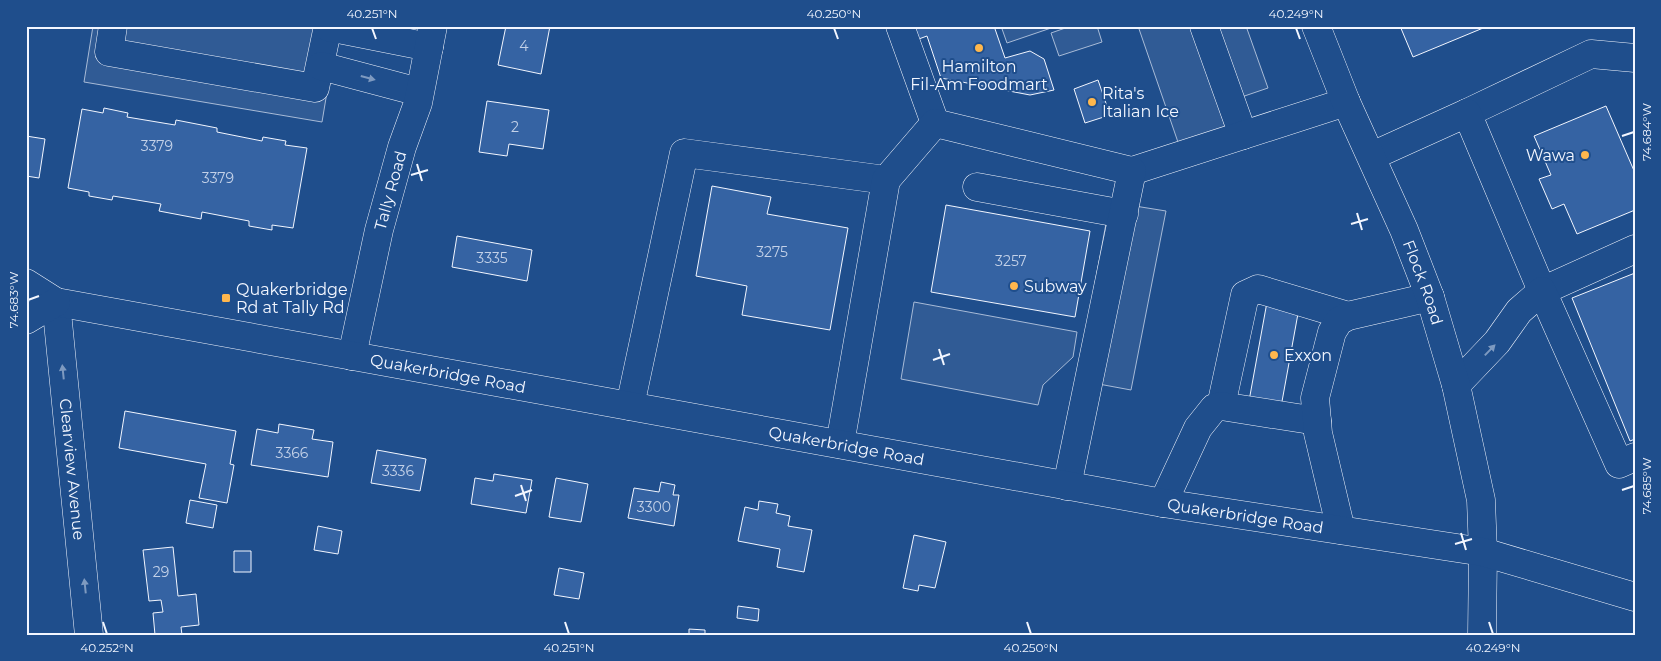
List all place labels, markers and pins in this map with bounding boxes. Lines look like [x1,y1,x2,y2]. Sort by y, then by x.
marker: Hamilton Fil-Am Foodmart [973,42,985,54]
place label: Hamilton Fil-Am Foodmart [910,57,1048,94]
place label: Rita's Italian Ice [1102,84,1179,121]
marker: Rita's Italian Ice [1086,96,1098,108]
place label: Wawa [1526,146,1575,165]
marker: Wawa [1579,149,1591,161]
place label: Subway [1024,277,1087,296]
place label: Quakerbridge Rd at Tally Rd [236,280,348,317]
marker: Subway [1008,280,1020,292]
marker: Quakerbridge Rd at Tally Rd [220,292,232,304]
place label: Exxon [1284,346,1332,365]
marker: Exxon [1268,349,1280,361]

